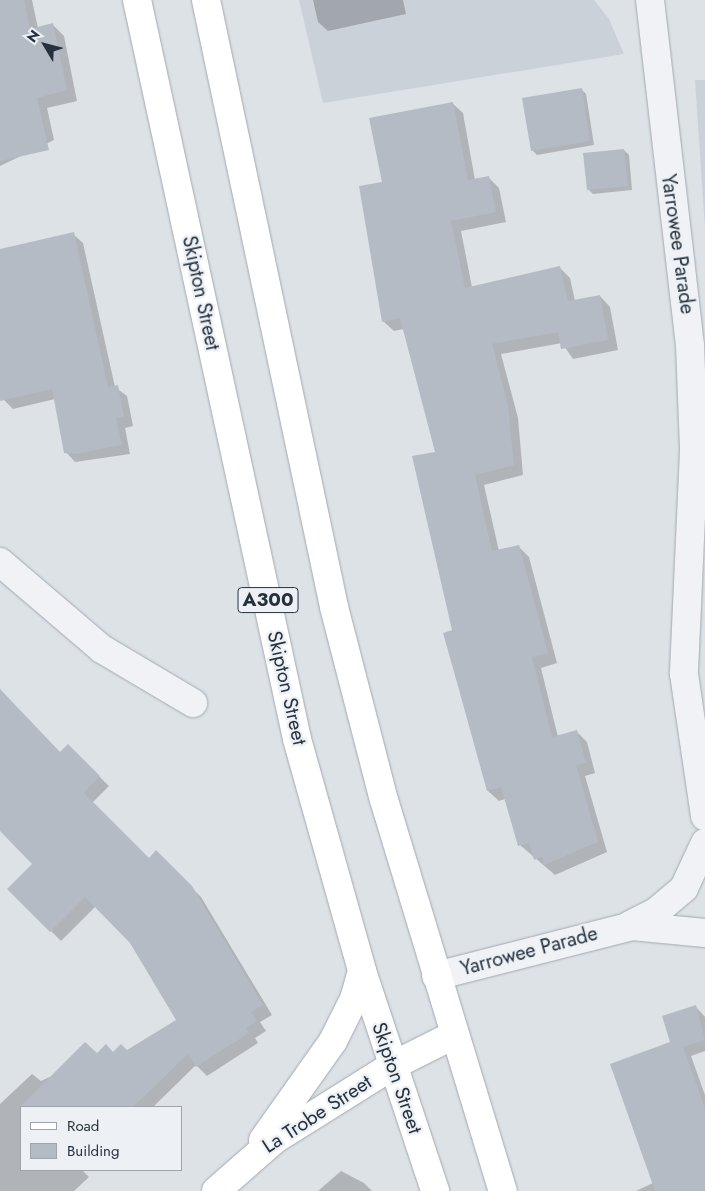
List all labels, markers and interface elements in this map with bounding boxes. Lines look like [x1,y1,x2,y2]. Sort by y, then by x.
north arrow [20,20,70,70]
text: N [22,26,44,46]
street label: Yarrowee Parade [656,173,700,315]
street label: Skipton Street [177,234,225,352]
road number: A300 [237,584,299,616]
street label: Skipton Street [262,629,312,747]
street label: Yarrowee Parade [458,921,600,981]
street label: Skipton Street [367,1019,427,1137]
street label: La Trobe Street [258,1070,376,1158]
legend [20,1106,182,1171]
text: Road [67,1115,99,1137]
text: Building [67,1140,119,1162]

